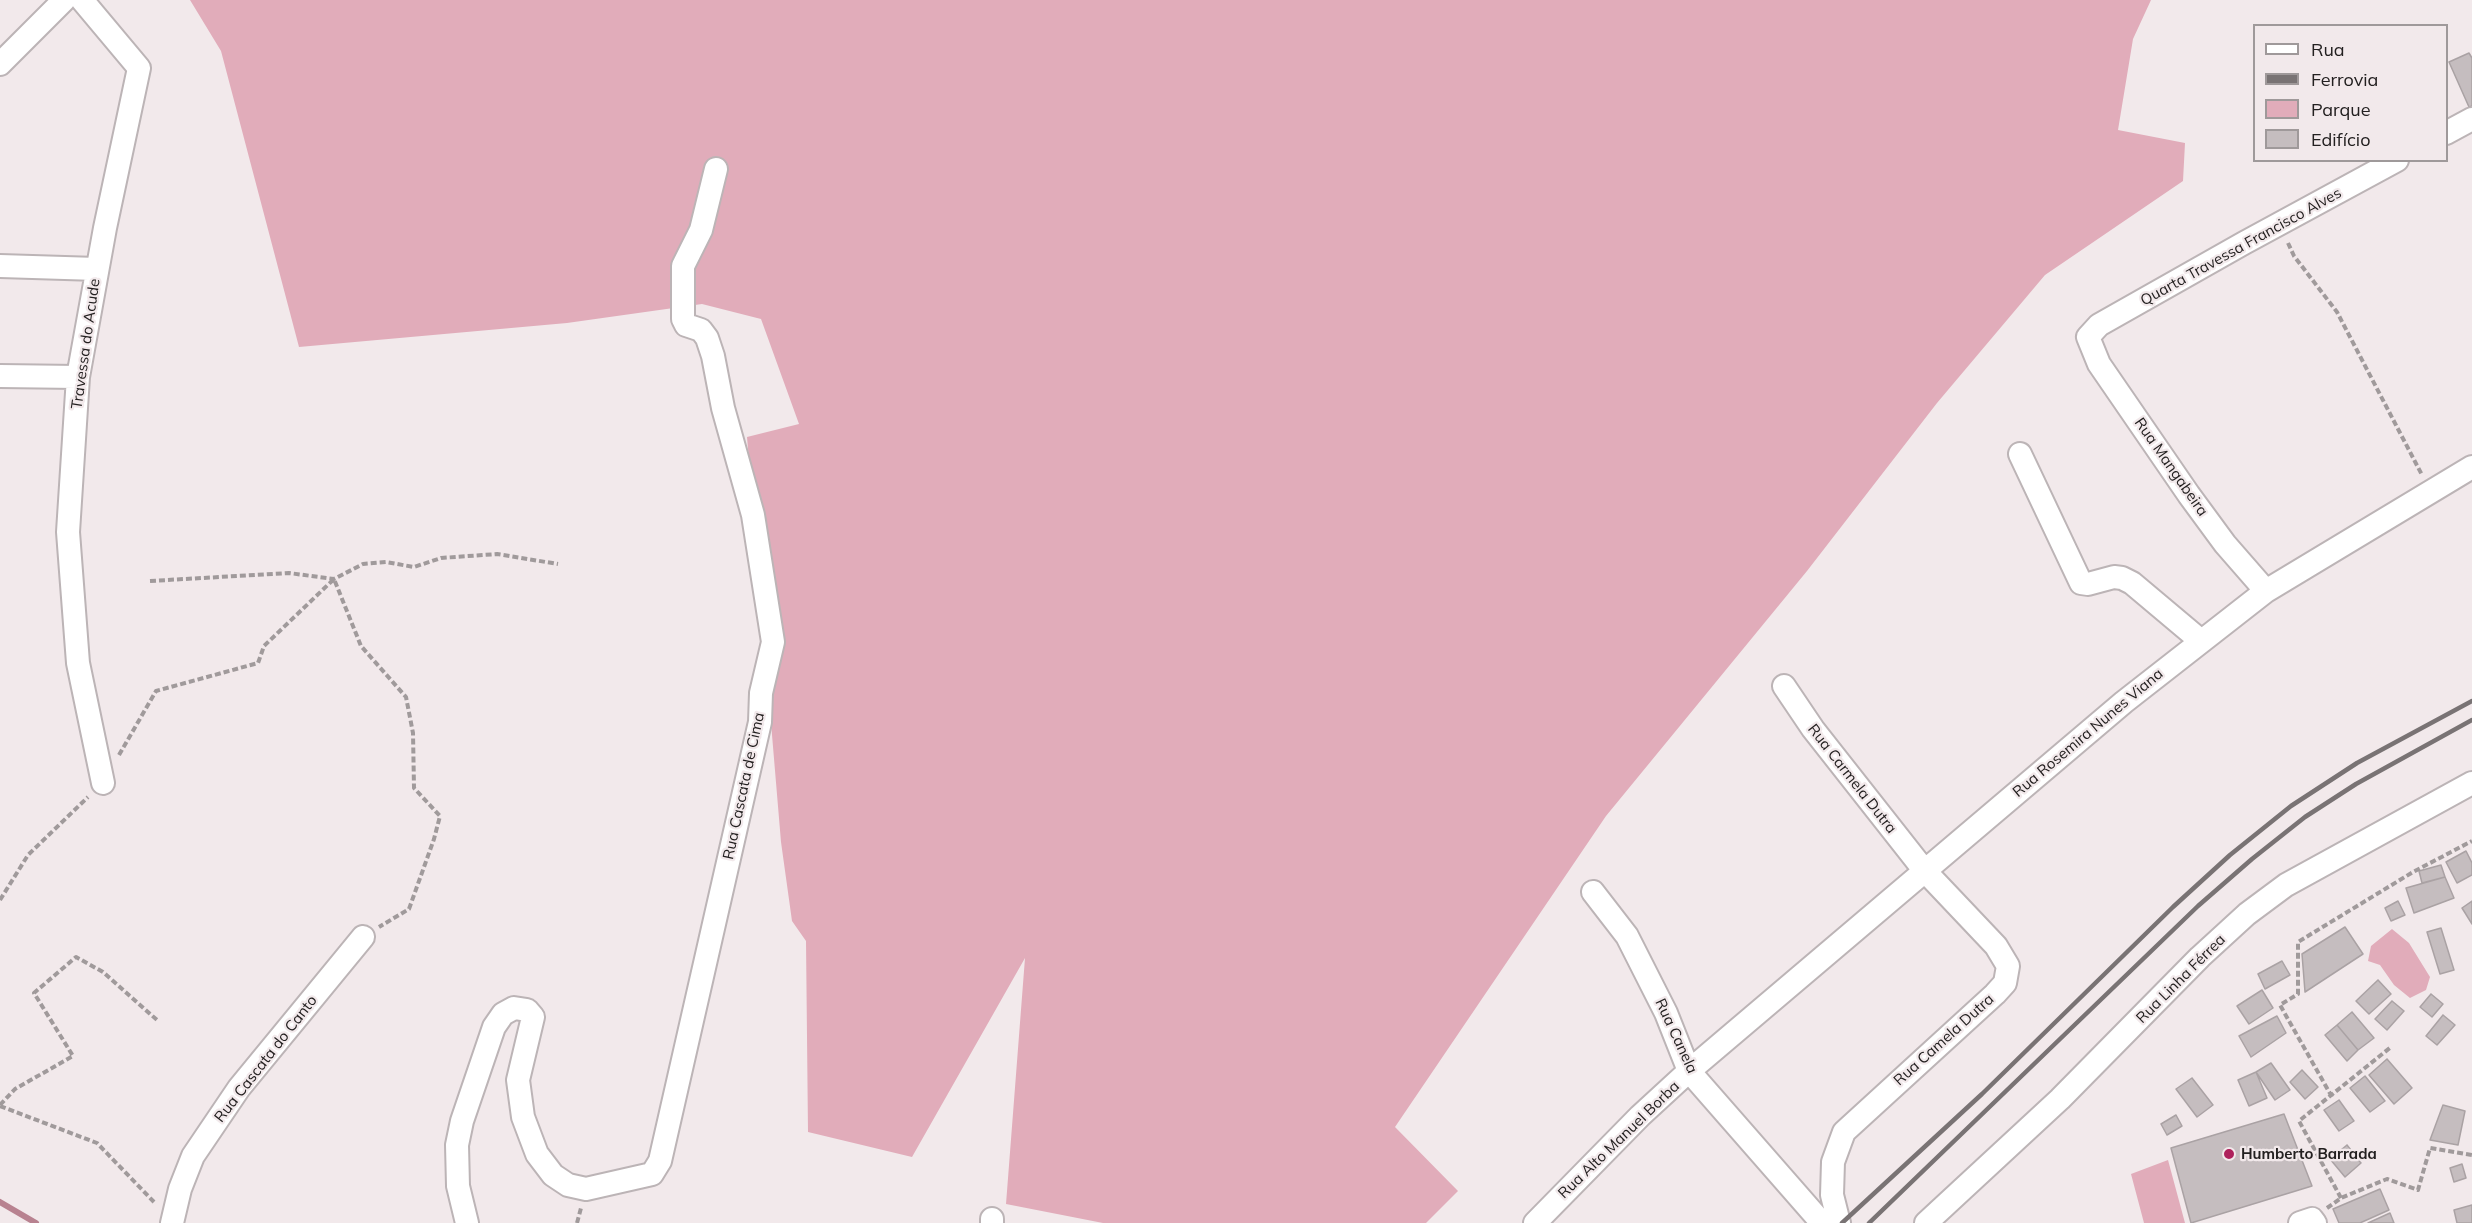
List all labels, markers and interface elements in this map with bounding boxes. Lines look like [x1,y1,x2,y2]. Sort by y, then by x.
legend [2253,24,2448,162]
text: Rua [2311,38,2345,61]
text: Ferrovia [2311,68,2378,91]
text: Parque [2311,98,2370,121]
text: Edifício [2311,128,2370,151]
street label: Quarta Travessa Francisco Alves [2137,184,2345,310]
street label: Travessa do Acude [68,278,104,410]
street label: Rua Mangabeira [2130,414,2212,520]
street label: Rua Rosemira Nunes Viana [2009,665,2167,801]
street label: Rua Cascata de Cima [720,711,768,861]
street label: Rua Carmela Dutra [1804,721,1900,837]
street label: Rua Linha Férrea [2133,931,2229,1027]
street label: Rua Camela Dutra [1890,990,1998,1090]
street label: Rua Cascata do Canto [211,992,321,1126]
street label: Rua Canela [1651,996,1701,1076]
street label: Rua Alto Manuel Borba [1555,1077,1683,1203]
place label: Humberto Barrada [2241,1145,2377,1163]
marker: Humberto Barrada [2222,1147,2236,1161]

